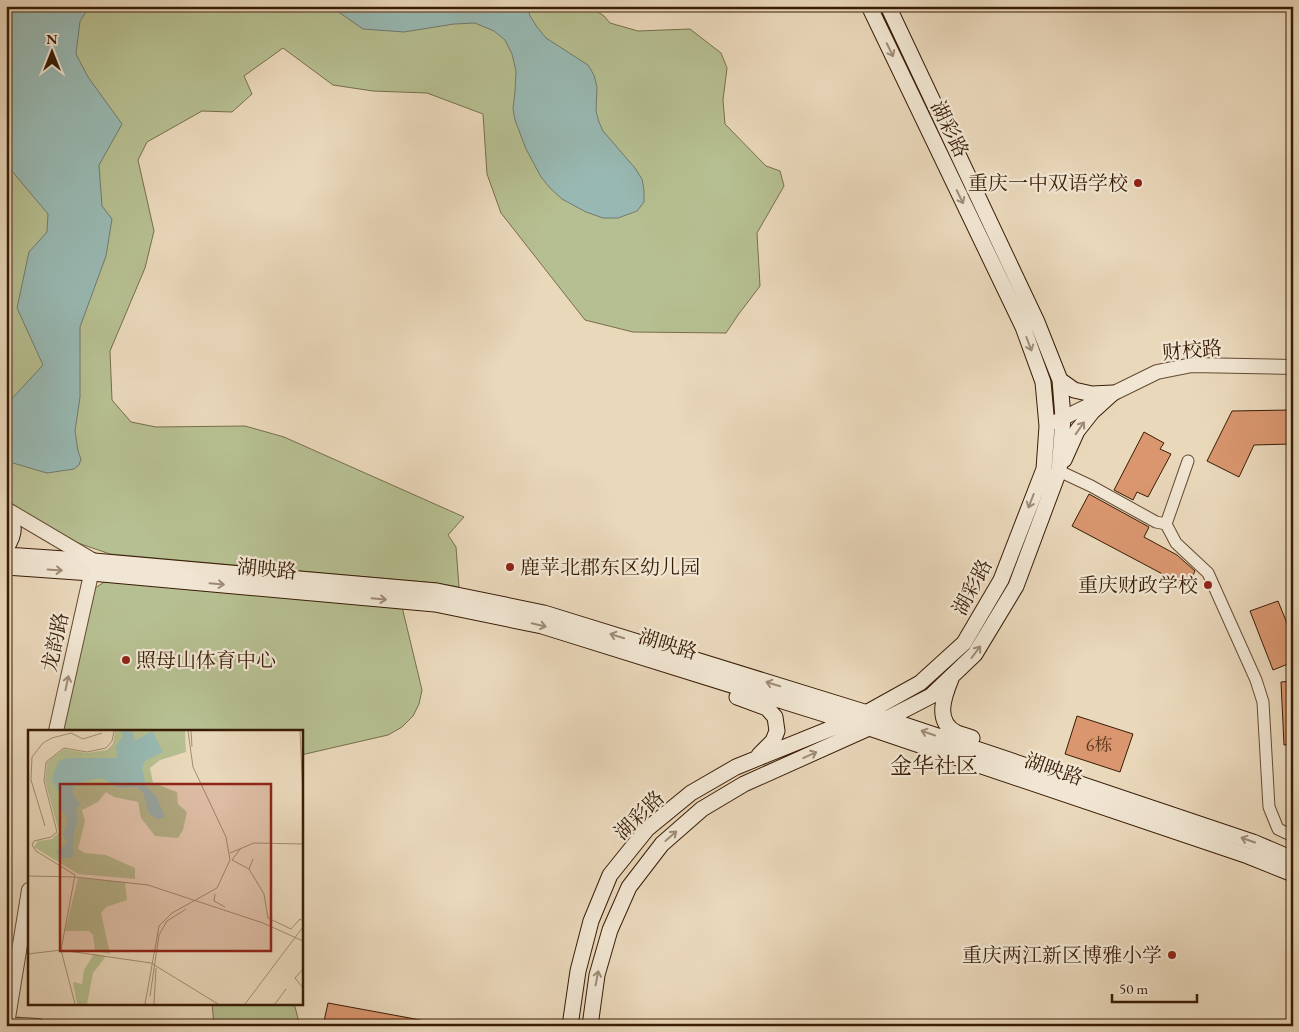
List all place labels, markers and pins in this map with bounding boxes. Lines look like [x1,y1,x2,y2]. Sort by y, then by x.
place label: 重庆一中双语学校 [968,170,1128,196]
marker: 重庆一中双语学校 [1132,177,1144,189]
place label: 鹿苹北郡东区幼儿园 [520,554,700,580]
marker: 鹿苹北郡东区幼儿园 [504,561,516,573]
place label: 重庆财政学校 [1078,572,1198,598]
marker: 重庆财政学校 [1202,579,1214,591]
place label: 照母山体育中心 [136,647,276,673]
marker: 照母山体育中心 [120,654,132,666]
place label: 重庆两江新区博雅小学 [962,942,1162,968]
marker: 重庆两江新区博雅小学 [1166,949,1178,961]

